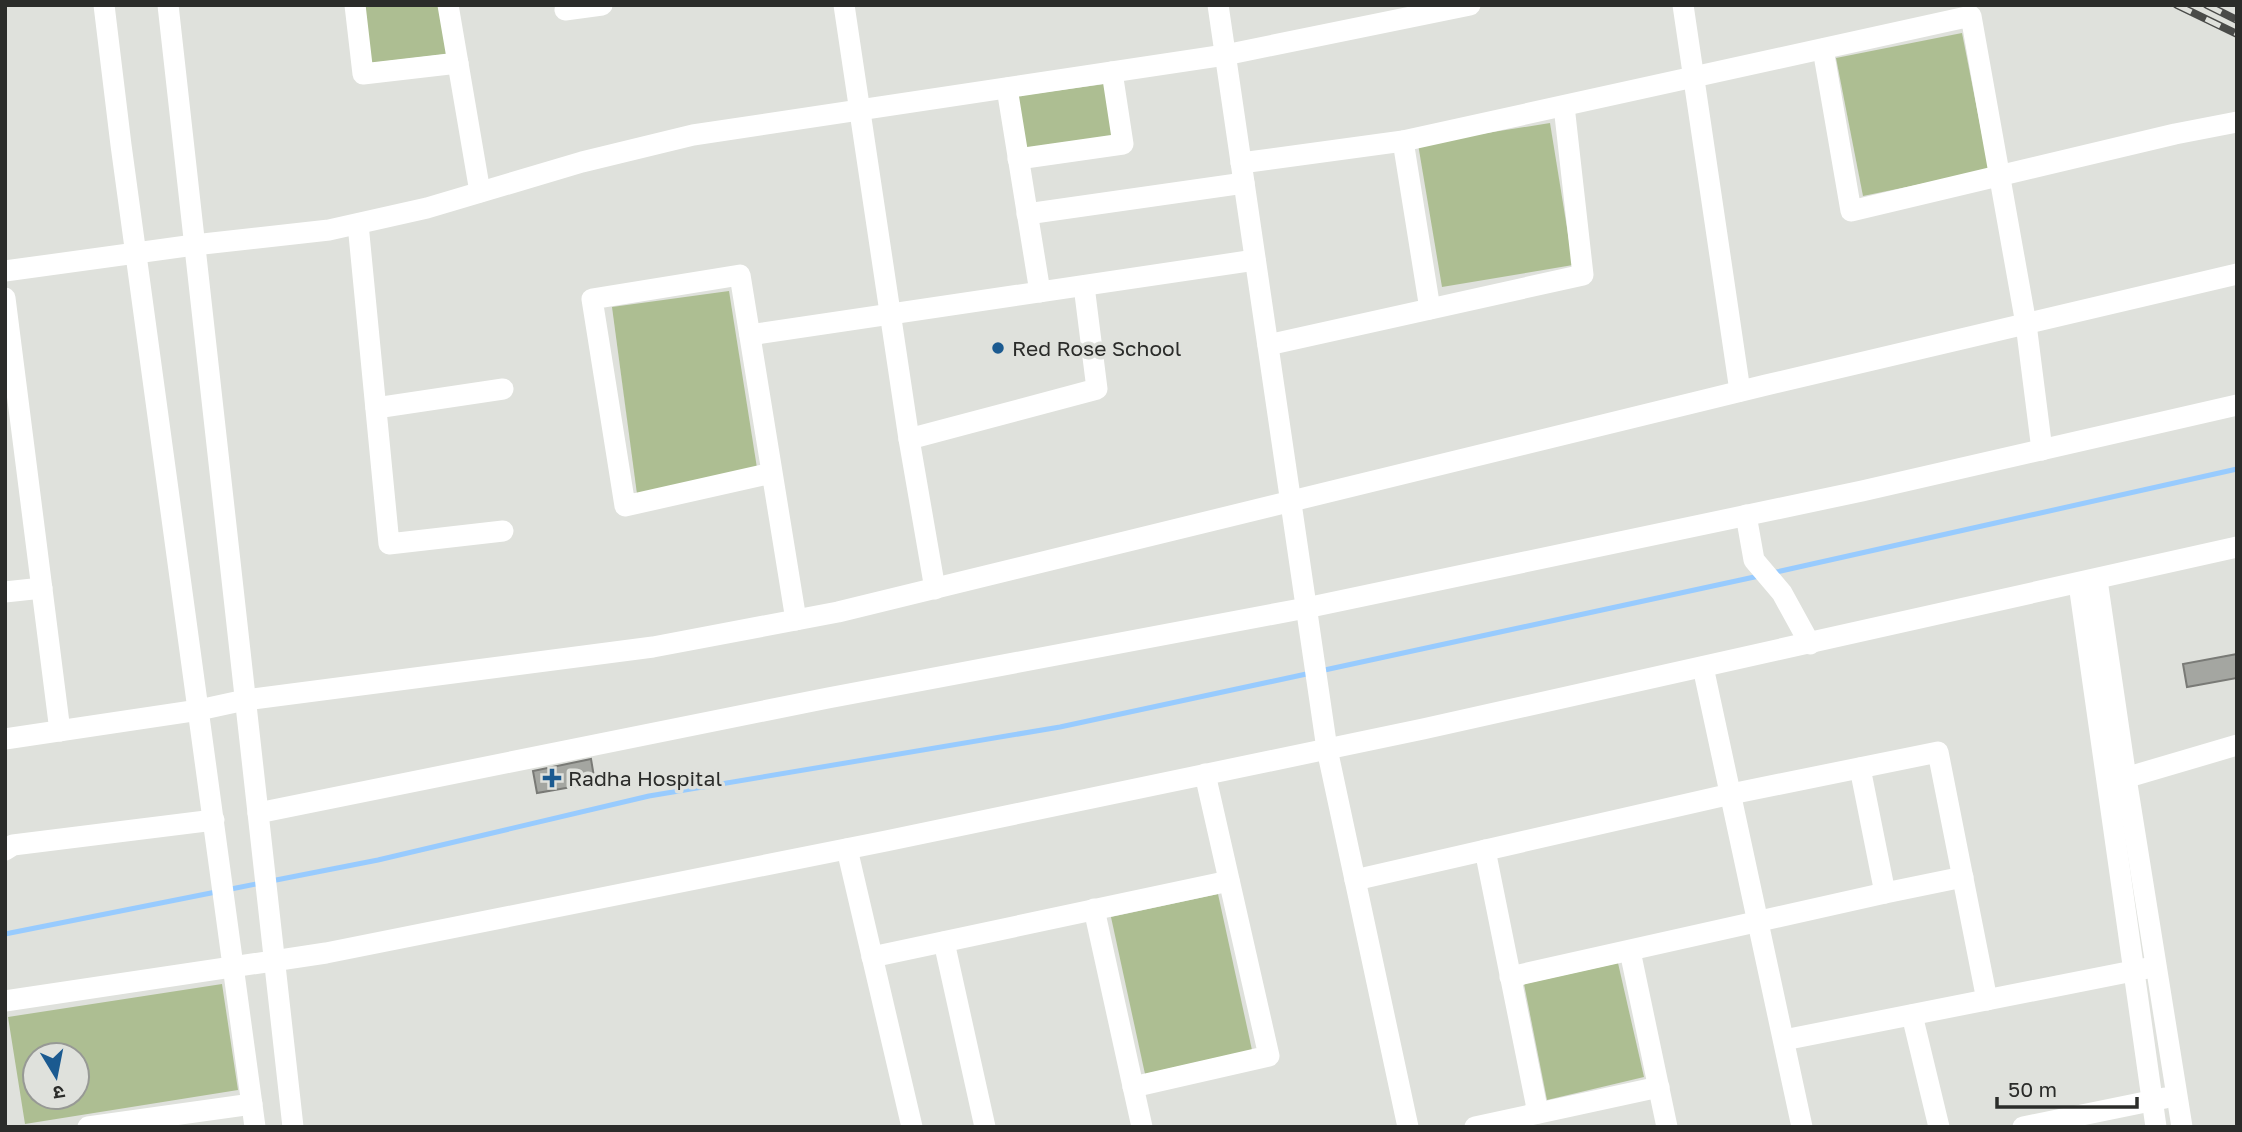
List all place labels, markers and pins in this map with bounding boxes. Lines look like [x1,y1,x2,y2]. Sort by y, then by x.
place label: Red Rose School [1012,335,1181,361]
marker: Red Rose School [990,340,1006,356]
place label: Radha Hospital [568,765,722,791]
marker: Radha Hospital [542,768,562,788]

